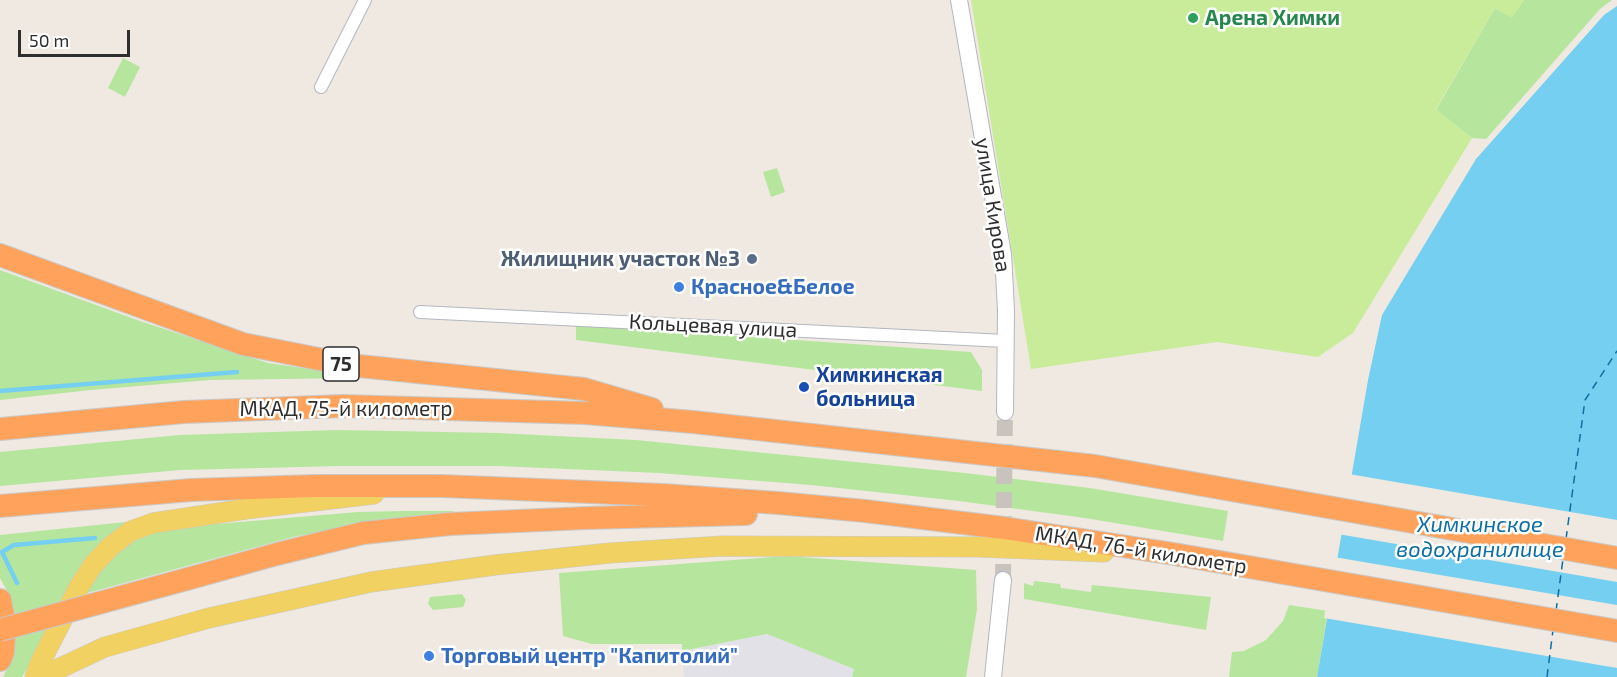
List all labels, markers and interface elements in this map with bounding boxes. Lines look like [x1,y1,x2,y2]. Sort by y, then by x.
place label: Арена Химки [1205,5,1340,31]
marker: Арена Химки [1186,11,1200,25]
scale bar [21,18,134,56]
text: 50 m [29,29,69,51]
street label: улица Кирова [970,136,1016,274]
place label: Жилищник участок №3 [501,246,740,272]
marker: Жилищник участок №3 [745,252,759,266]
place label: Красное&Белое [691,274,855,300]
marker: Красное&Белое [672,280,686,294]
street label: Кольцевая улица [628,309,798,343]
road number: 75 [323,347,359,381]
place label: Химкинская больница [816,362,943,412]
marker: Химкинская больница [797,380,811,394]
street label: МКАД, 75-й километр [239,396,453,422]
water label: Химкинское водохранилище [1396,512,1564,564]
street label: МКАД, 76-й километр [1033,521,1249,579]
place label: Торговый центр "Капитолий" [441,643,738,669]
marker: Торговый центр "Капитолий" [422,649,436,663]

